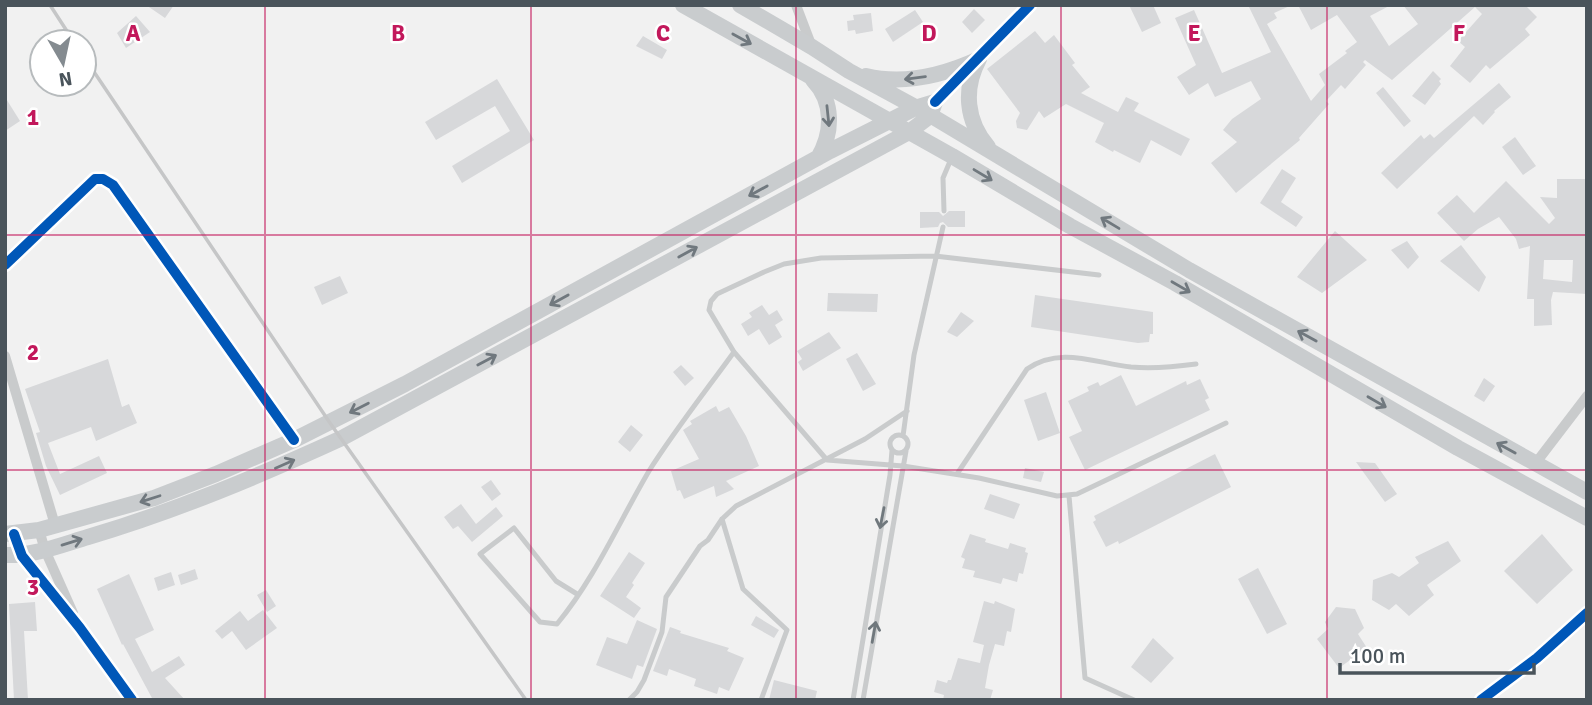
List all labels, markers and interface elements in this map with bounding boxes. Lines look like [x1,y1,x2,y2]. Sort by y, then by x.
text: A [126,19,141,48]
text: B [391,19,405,48]
text: C [656,19,670,48]
text: D [921,19,937,48]
text: E [1187,19,1201,48]
text: F [1453,19,1465,48]
north arrow [28,28,98,98]
one-way arrow [732,32,752,46]
text: N [57,66,74,92]
one-way arrow [904,71,927,84]
text: 1 [27,103,39,132]
one-way arrow [822,104,835,127]
one-way arrow [973,168,993,182]
one-way arrow [749,184,769,198]
one-way arrow [1100,215,1120,229]
one-way arrow [677,245,697,259]
one-way arrow [1171,280,1191,294]
one-way arrow [549,294,570,307]
one-way arrow [1297,329,1318,342]
text: 2 [27,338,39,367]
one-way arrow [477,353,497,367]
one-way arrow [1367,395,1387,409]
one-way arrow [349,402,369,416]
one-way arrow [1496,441,1516,455]
one-way arrow [274,457,295,470]
one-way arrow [139,493,161,506]
one-way arrow [875,506,889,529]
one-way arrow [60,535,82,547]
text: 3 [27,573,39,602]
one-way arrow [868,621,881,644]
scale bar [1340,632,1534,676]
text: 100 m [1350,643,1405,669]

